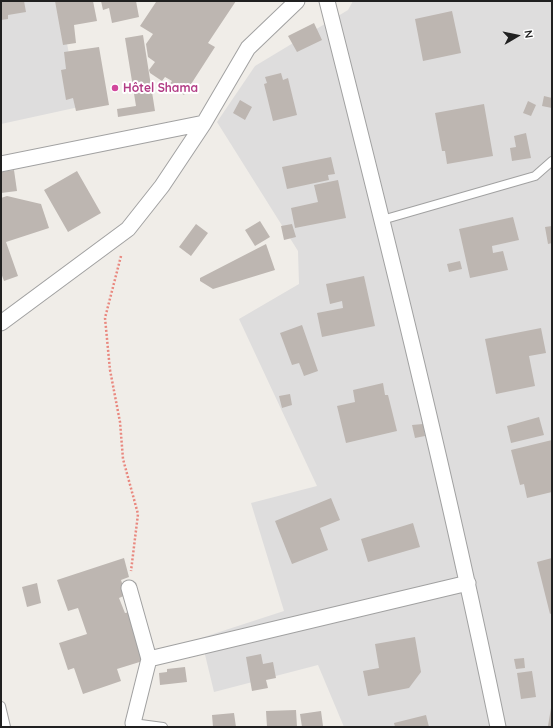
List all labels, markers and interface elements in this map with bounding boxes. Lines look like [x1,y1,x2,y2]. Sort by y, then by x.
north arrow [497,16,537,56]
text: N [521,29,536,39]
place label: Hôtel Shama [123,81,198,95]
marker: Hôtel Shama [110,83,120,93]

